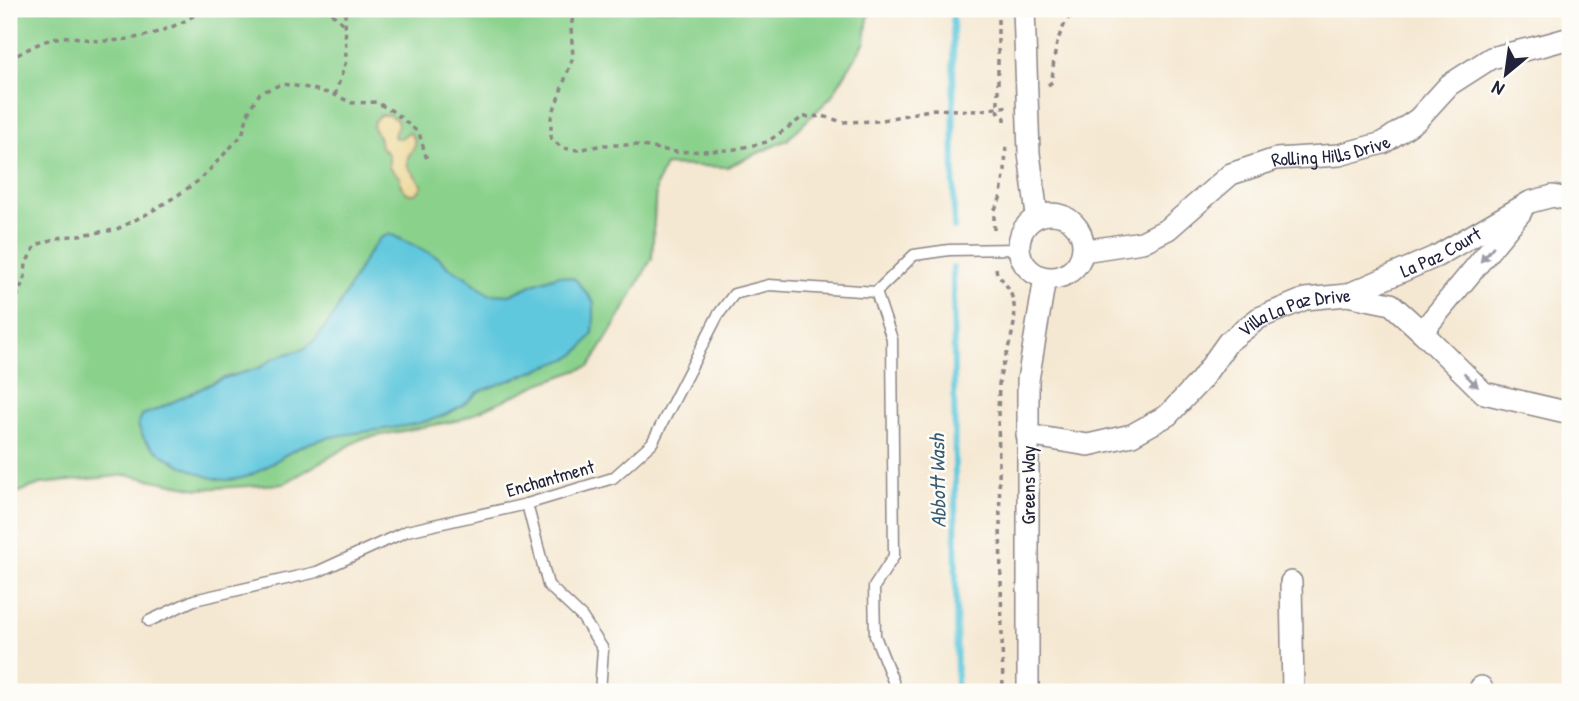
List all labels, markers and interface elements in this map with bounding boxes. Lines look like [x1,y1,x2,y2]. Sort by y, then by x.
north arrow [1470,38,1540,108]
text: N [1487,75,1508,103]
street label: Rolling Hills Drive [1268,129,1396,173]
street label: La Paz Court [1396,220,1486,283]
one-way arrow [1479,245,1494,263]
street label: Villa La Paz Drive [1233,282,1352,343]
one-way arrow [1462,371,1479,387]
water label: Abbott Wash [922,433,953,528]
street label: Greens Way [1015,445,1041,525]
street label: Enchantment [503,453,598,503]

